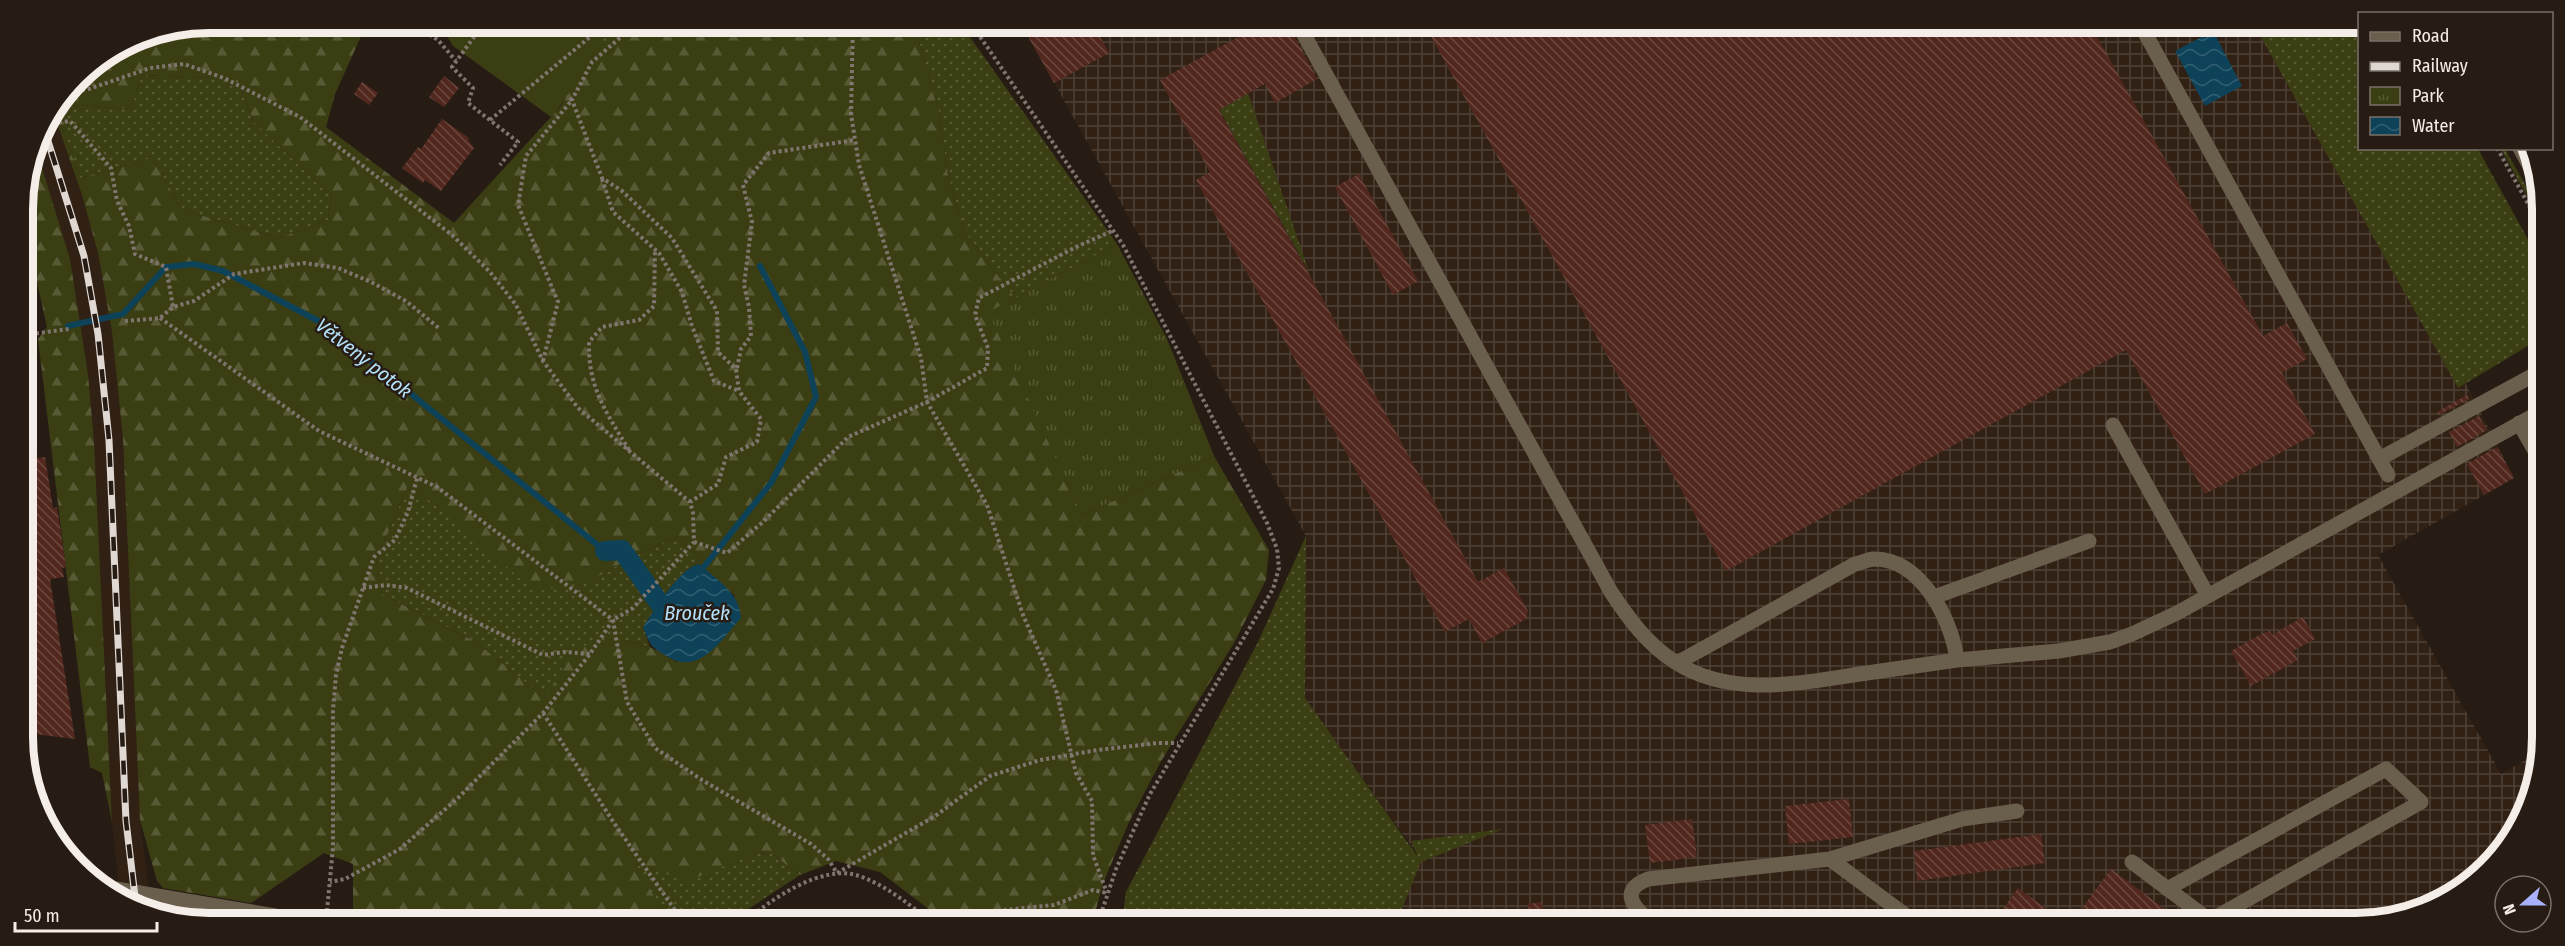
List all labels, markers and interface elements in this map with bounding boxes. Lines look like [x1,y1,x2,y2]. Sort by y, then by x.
legend [2358,12,2553,150]
text: Road [2412,25,2449,47]
text: Railway [2412,55,2468,77]
text: Park [2412,85,2445,107]
text: Water [2412,115,2455,137]
water label: Větvený potok [311,313,417,403]
water label: Brouček [664,601,730,625]
north arrow [2493,874,2553,934]
scale bar [15,895,158,933]
text: N [2499,901,2520,917]
text: 50 m [24,905,60,927]

